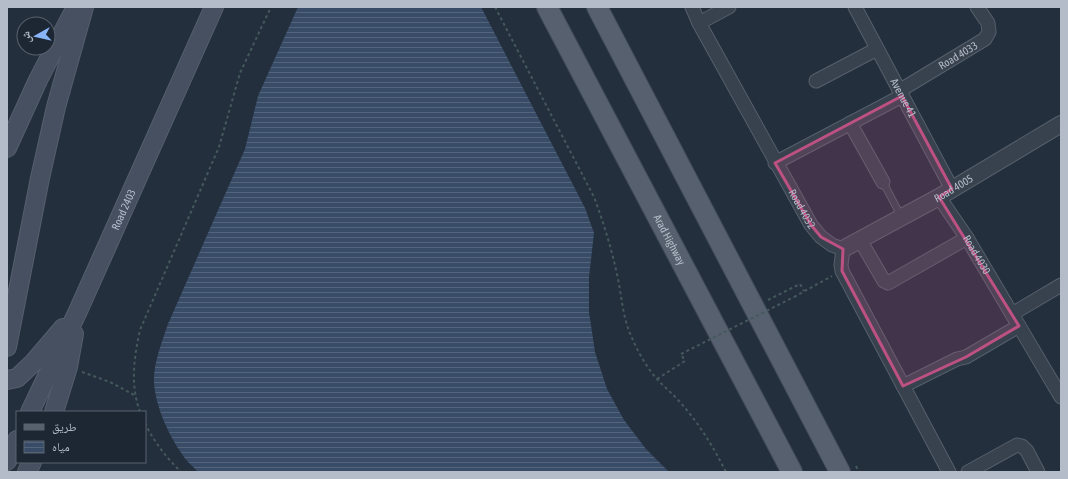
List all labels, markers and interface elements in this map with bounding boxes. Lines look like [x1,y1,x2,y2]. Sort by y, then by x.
north arrow [16,16,56,56]
text: ش [19,30,35,44]
street label: Road 4033 [936,39,980,72]
street label: Avenue 41 [888,76,919,119]
street label: Road 4005 [932,172,975,205]
street label: Road 2403 [109,187,138,232]
street label: Road 4032 [786,187,818,231]
street label: Arad Highway [651,212,688,267]
street label: Road 4030 [961,233,993,276]
legend [16,411,146,463]
text: طريق [52,420,77,434]
text: مياه [52,440,70,454]

